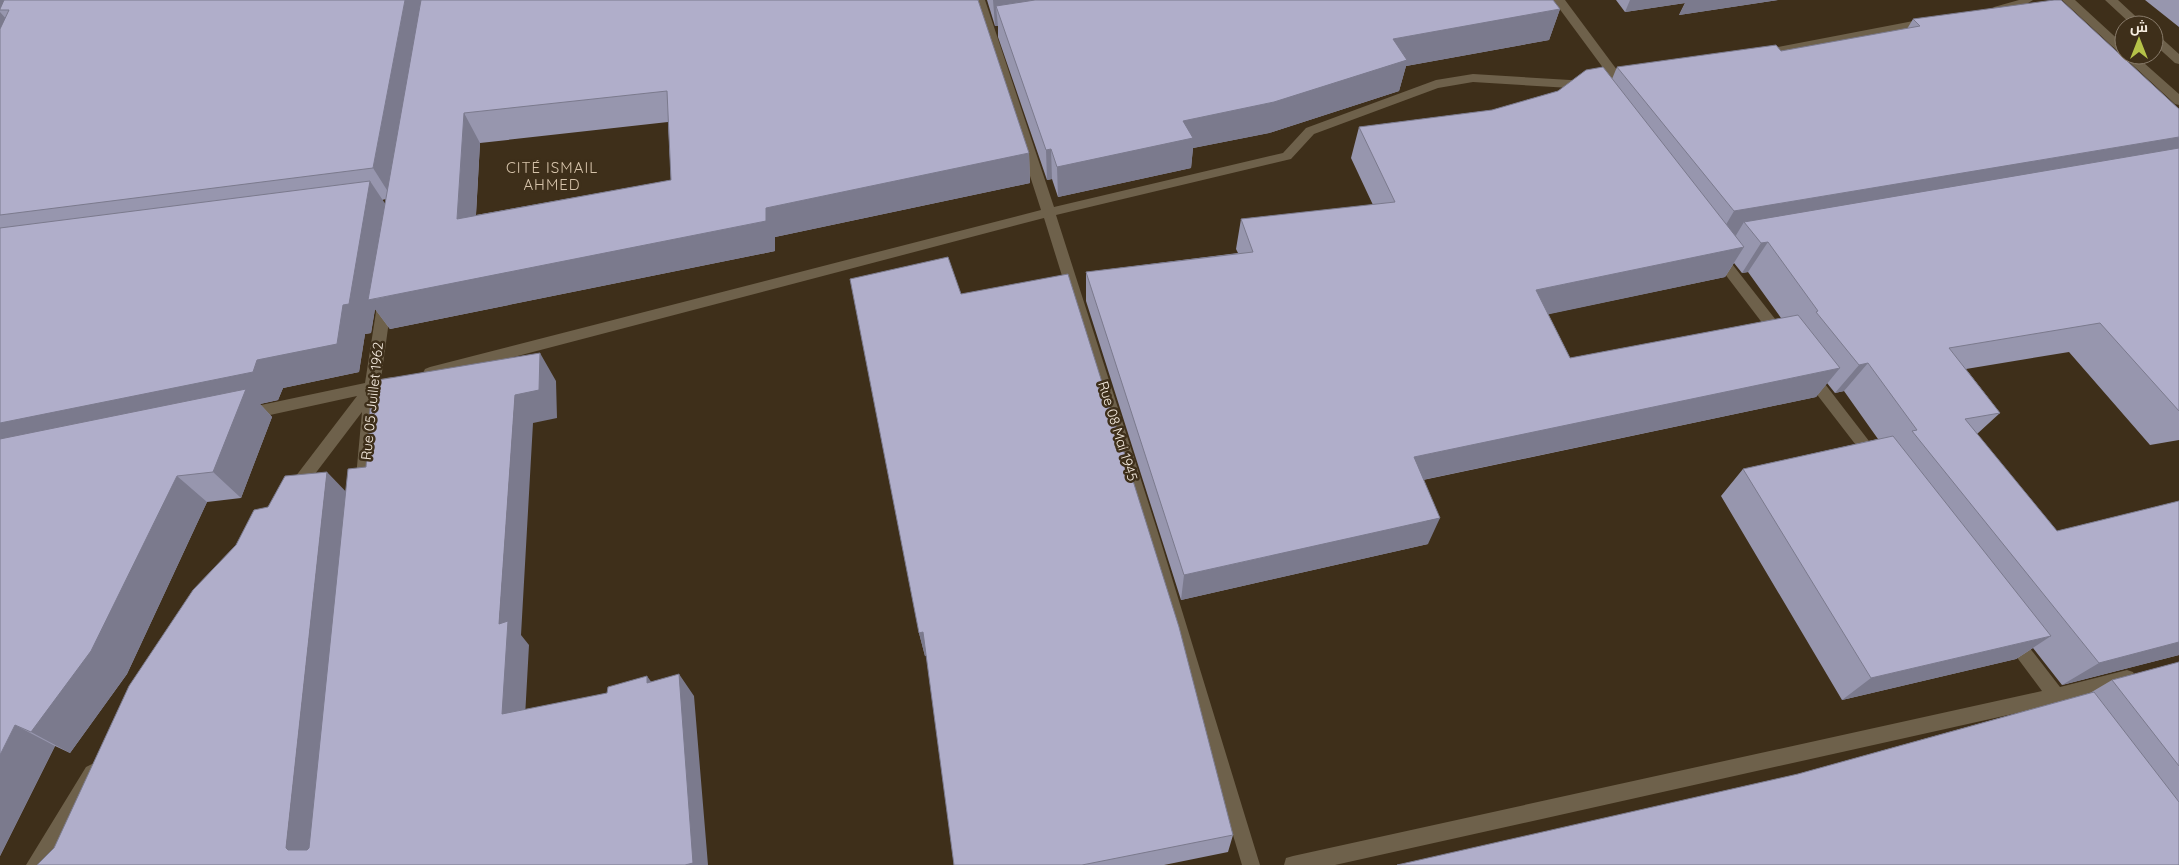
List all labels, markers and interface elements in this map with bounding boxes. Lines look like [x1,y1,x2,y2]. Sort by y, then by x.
north arrow [2114,15,2164,65]
text: ش [2130,18,2148,36]
district label: CITÉ ISMAIL AHMED [506,158,598,194]
street label: Rue 05 Juillet 1962 [357,341,387,461]
street label: Rue 08 Mai 1945 [1094,379,1142,483]

